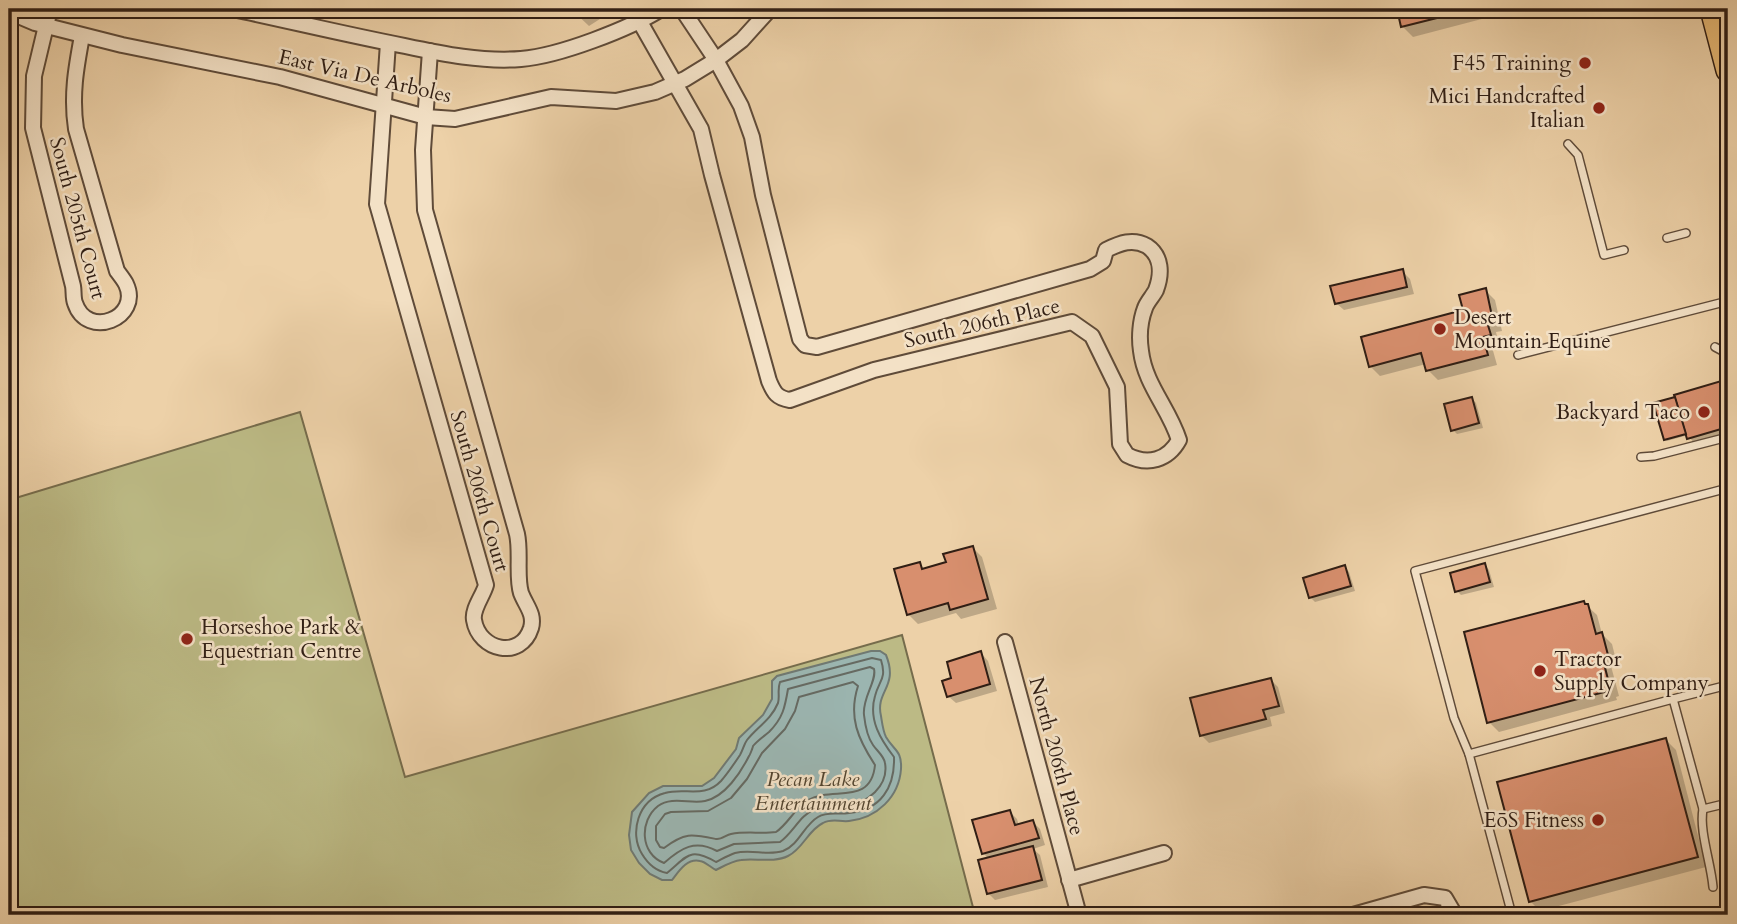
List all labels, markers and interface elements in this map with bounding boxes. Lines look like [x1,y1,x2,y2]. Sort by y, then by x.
street label: East Via De Arboles [276,42,454,110]
place label: F45 Training [1452,49,1571,78]
marker: F45 Training [1577,55,1593,71]
place label: Mici Handcrafted Italian [1428,82,1585,135]
marker: Mici Handcrafted Italian [1591,100,1607,116]
street label: South 205th Court [42,134,113,303]
street label: South 206th Place [901,291,1063,356]
place label: Desert Mountain Equine [1454,303,1611,356]
marker: Desert Mountain Equine [1432,321,1448,337]
place label: Backyard Taco [1556,398,1690,427]
marker: Backyard Taco [1696,404,1712,420]
street label: South 206th Court [443,407,517,576]
place label: Horseshoe Park & Equestrian Centre [201,613,362,666]
marker: Horseshoe Park & Equestrian Centre [179,631,195,647]
place label: Tractor Supply Company [1554,645,1709,698]
marker: Tractor Supply Company [1532,663,1548,679]
street label: North 206th Place [1021,674,1092,838]
park label: Pecan Lake Entertainment [755,765,872,818]
place label: EōS Fitness [1484,806,1584,835]
marker: EōS Fitness [1590,812,1606,828]

